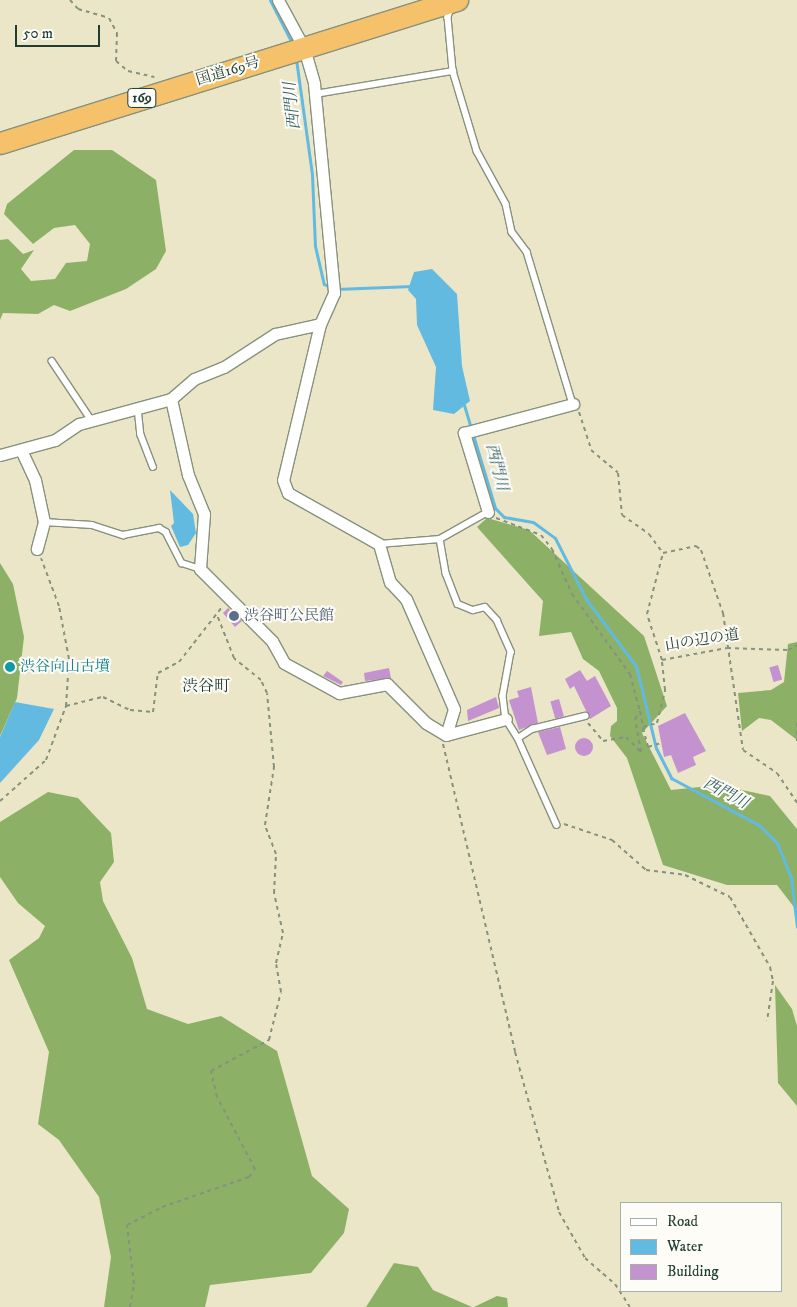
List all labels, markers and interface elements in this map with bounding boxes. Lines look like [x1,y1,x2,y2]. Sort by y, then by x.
scale bar [18,15,102,47]
text: 50 m [23,24,53,43]
street label: 国道169号 [194,53,262,89]
water label: 西門川 [280,81,304,131]
road number: 169 [127,86,157,110]
water label: 西門川 [482,441,512,493]
place label: 渋谷町公民館 [244,607,334,625]
marker: 渋谷町公民館 [228,610,240,622]
street label: 山の辺の道 [664,625,740,655]
place label: 渋谷向山古墳 [20,658,110,676]
marker: 渋谷向山古墳 [4,661,16,673]
district label: 渋谷町 [182,676,230,696]
water label: 西門川 [700,773,752,813]
legend [620,1202,782,1292]
text: Road [667,1212,698,1231]
text: Water [667,1237,703,1256]
text: Building [667,1262,719,1281]

